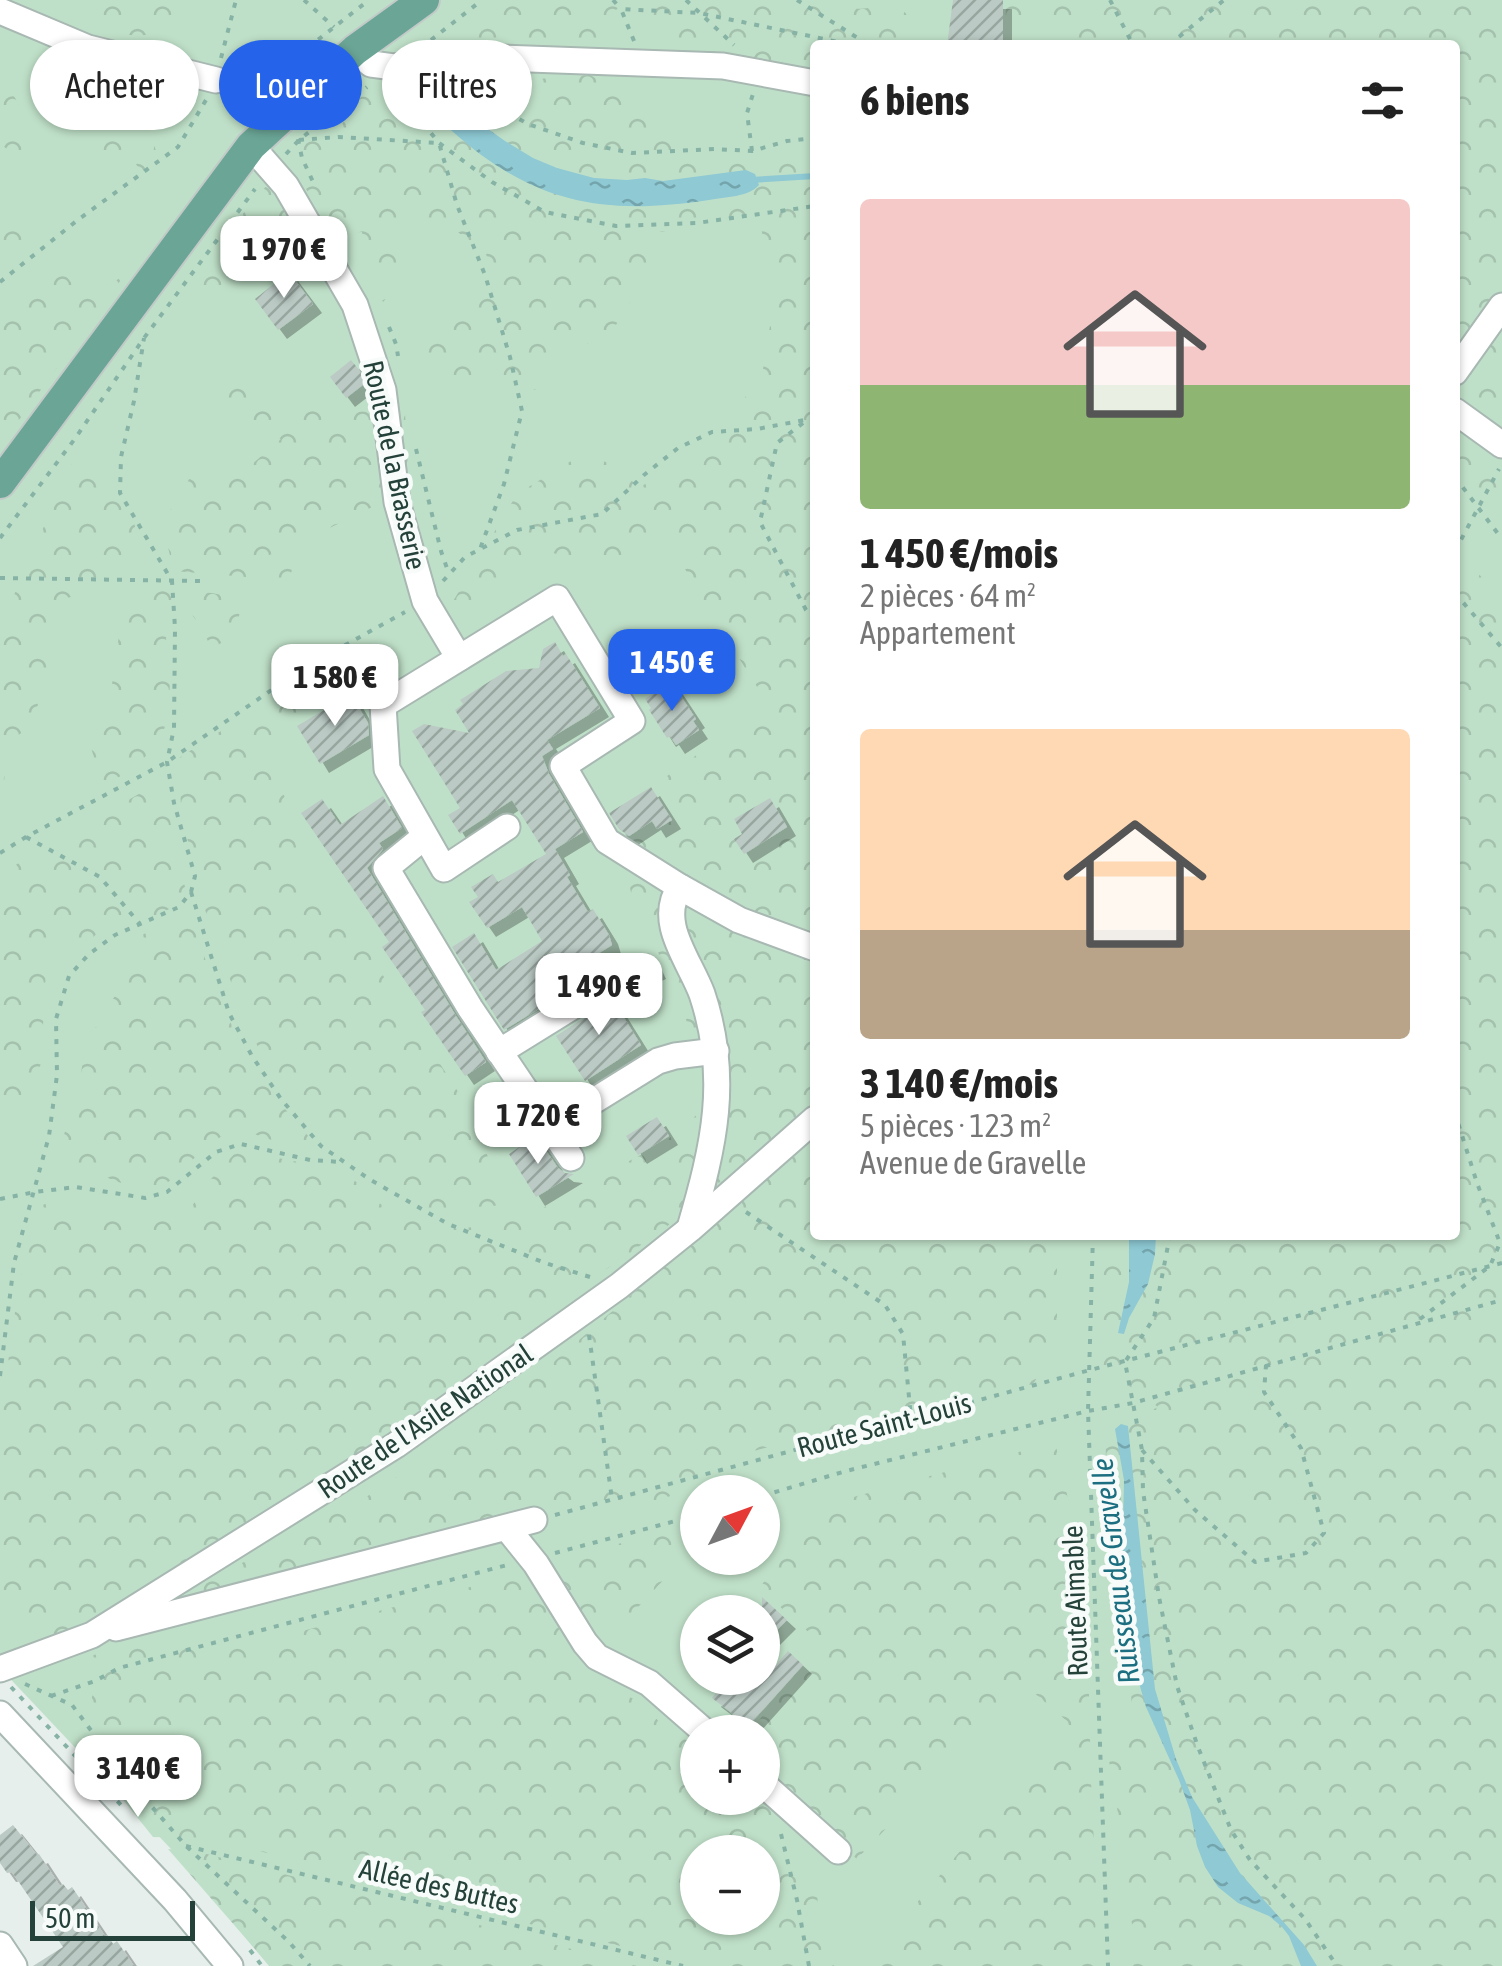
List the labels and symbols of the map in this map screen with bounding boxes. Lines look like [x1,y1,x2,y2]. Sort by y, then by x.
pin: 1 970 € [192,216,376,301]
street label: Route de la Brasserie [357,358,433,572]
pin: 1 450 € [580,629,764,714]
pin: 1 580 € [243,644,427,729]
pin: 1 490 € [507,953,691,1038]
pin: 1 720 € [446,1082,630,1167]
street label: Route de l'Asile National [312,1337,539,1505]
street label: Route Saint-Louis [794,1386,974,1464]
water label: Ruisseau de Gravelle [1084,1456,1146,1686]
north arrow [680,1475,780,1575]
street label: Route Aimable [1056,1525,1094,1677]
pin: 3 140 € [46,1735,230,1820]
street label: Allée des Buttes [356,1852,522,1920]
scale bar [30,1896,195,1940]

